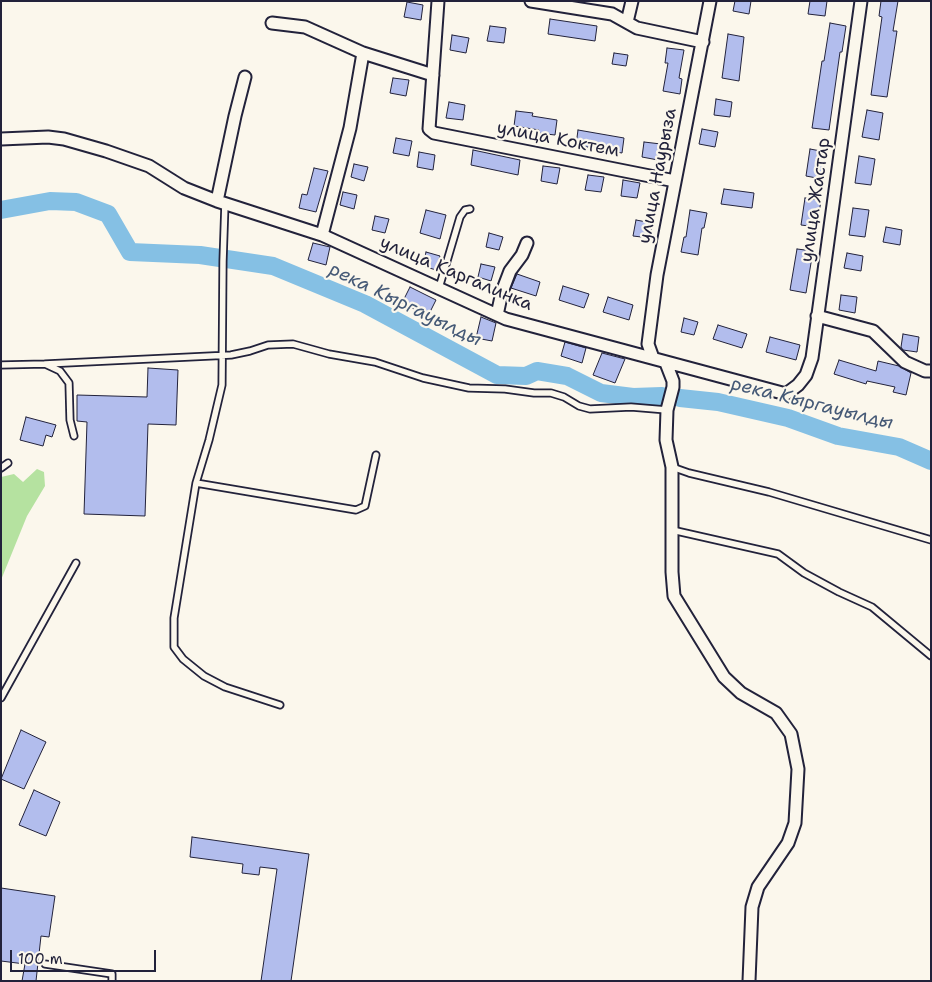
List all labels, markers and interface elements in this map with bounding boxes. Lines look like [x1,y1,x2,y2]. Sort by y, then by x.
street label: улица Наурыза [634,106,682,246]
street label: улица Коктем [495,118,621,162]
street label: улица Жастар [797,136,835,264]
street label: улица Каргалинка [376,232,536,316]
water label: река Кыргауылды [325,258,485,352]
water label: река Кыргауылды [728,373,896,435]
scale bar [12,940,159,972]
text: 100 m [18,949,63,969]

